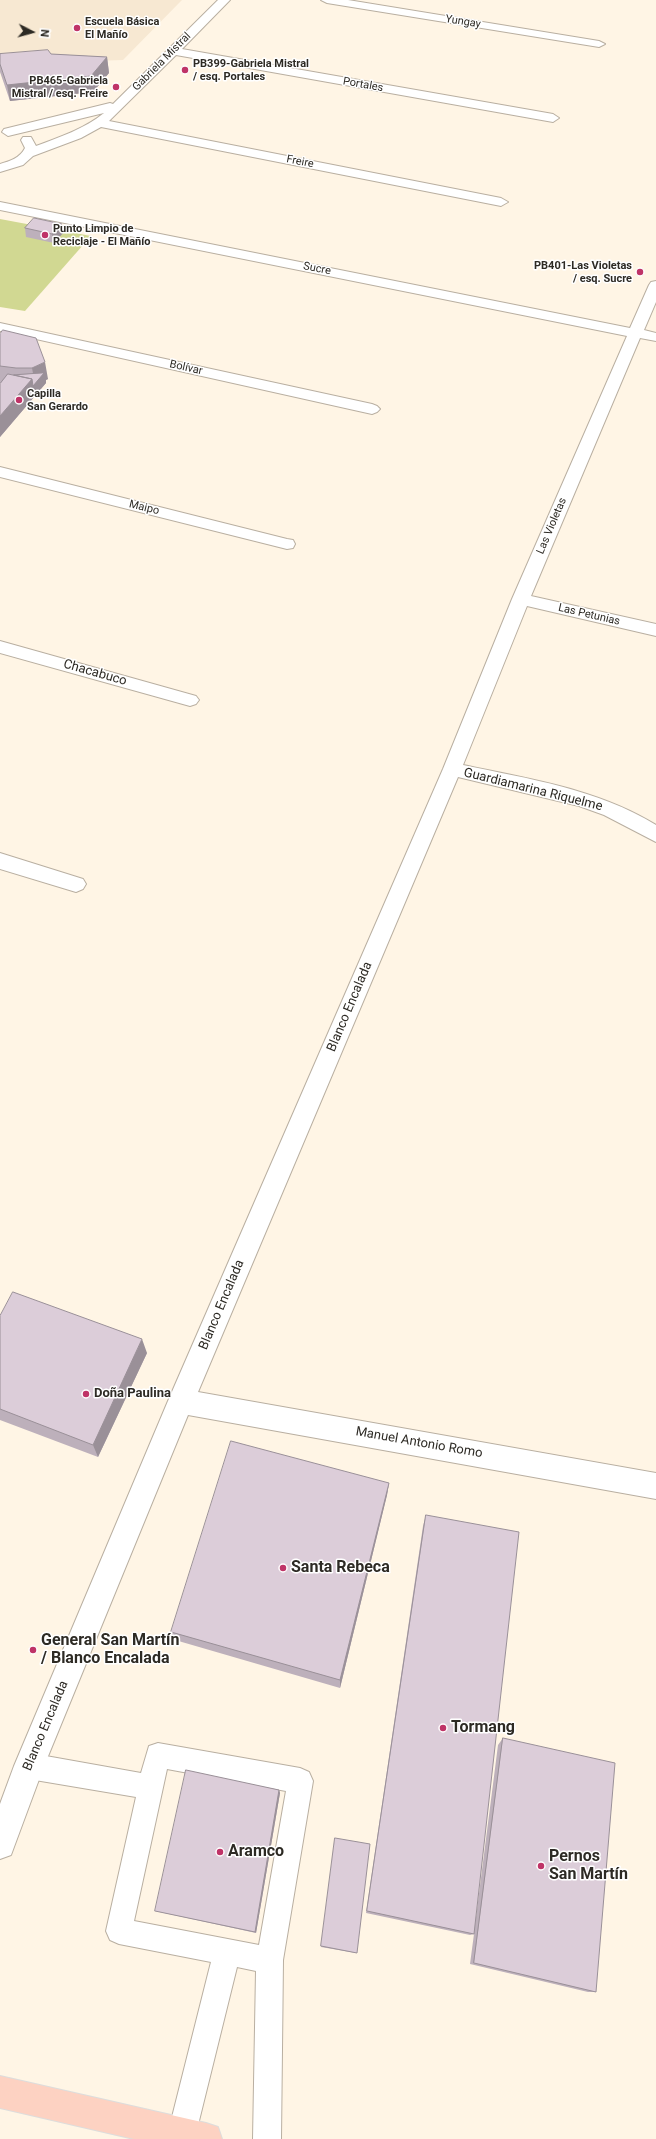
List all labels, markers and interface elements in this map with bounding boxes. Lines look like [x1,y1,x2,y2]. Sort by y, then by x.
north arrow [12,12,52,52]
street label: Yungay [444,13,482,31]
place label: Escuela Básica El Mañío [85,15,159,41]
marker: Escuela Básica El Mañío [72,23,82,33]
text: N [38,29,51,38]
street label: Gabriela Mistral [130,30,194,94]
place label: PB399-Gabriela Mistral / esq. Portales [193,57,309,83]
marker: PB399-Gabriela Mistral / esq. Portales [180,65,190,75]
place label: PB465-Gabriela Mistral / esq. Freire [12,74,108,100]
street label: Portales [342,75,384,95]
marker: PB465-Gabriela Mistral / esq. Freire [111,82,121,92]
street label: Freire [285,153,315,171]
place label: Punto Limpio de Reciclaje - El Mañío [53,222,150,248]
marker: Punto Limpio de Reciclaje - El Mañío [40,230,50,240]
place label: PB401-Las Violetas / esq. Sucre [534,259,632,285]
street label: Sucre [302,260,332,278]
marker: PB401-Las Violetas / esq. Sucre [635,267,645,277]
street label: Bolívar [168,358,204,378]
place label: Capilla San Gerardo [27,387,88,413]
marker: Capilla San Gerardo [14,395,24,405]
street label: Las Violetas [534,496,570,556]
street label: Maipo [128,498,160,518]
street label: Las Petunias [557,601,621,629]
street label: Chacabuco [61,657,129,689]
street label: Guardiamarina Riquelme [462,765,604,815]
street label: Blanco Encalada [324,960,376,1054]
street label: Blanco Encalada [196,1258,248,1352]
place label: Doña Paulina [94,1386,171,1402]
marker: Doña Paulina [81,1389,91,1399]
street label: Manuel Antonio Romo [354,1424,484,1462]
place label: Santa Rebeca [291,1558,390,1578]
marker: Santa Rebeca [278,1563,288,1573]
place label: General San Martín / Blanco Encalada [41,1631,179,1669]
marker: General San Martín / Blanco Encalada [28,1645,38,1655]
street label: Blanco Encalada [20,1679,72,1773]
place label: Tormang [451,1718,515,1738]
marker: Tormang [438,1723,448,1733]
place label: Aramco [228,1842,284,1862]
marker: Aramco [215,1847,225,1857]
place label: Pernos San Martín [549,1847,628,1885]
marker: Pernos San Martín [536,1861,546,1871]

